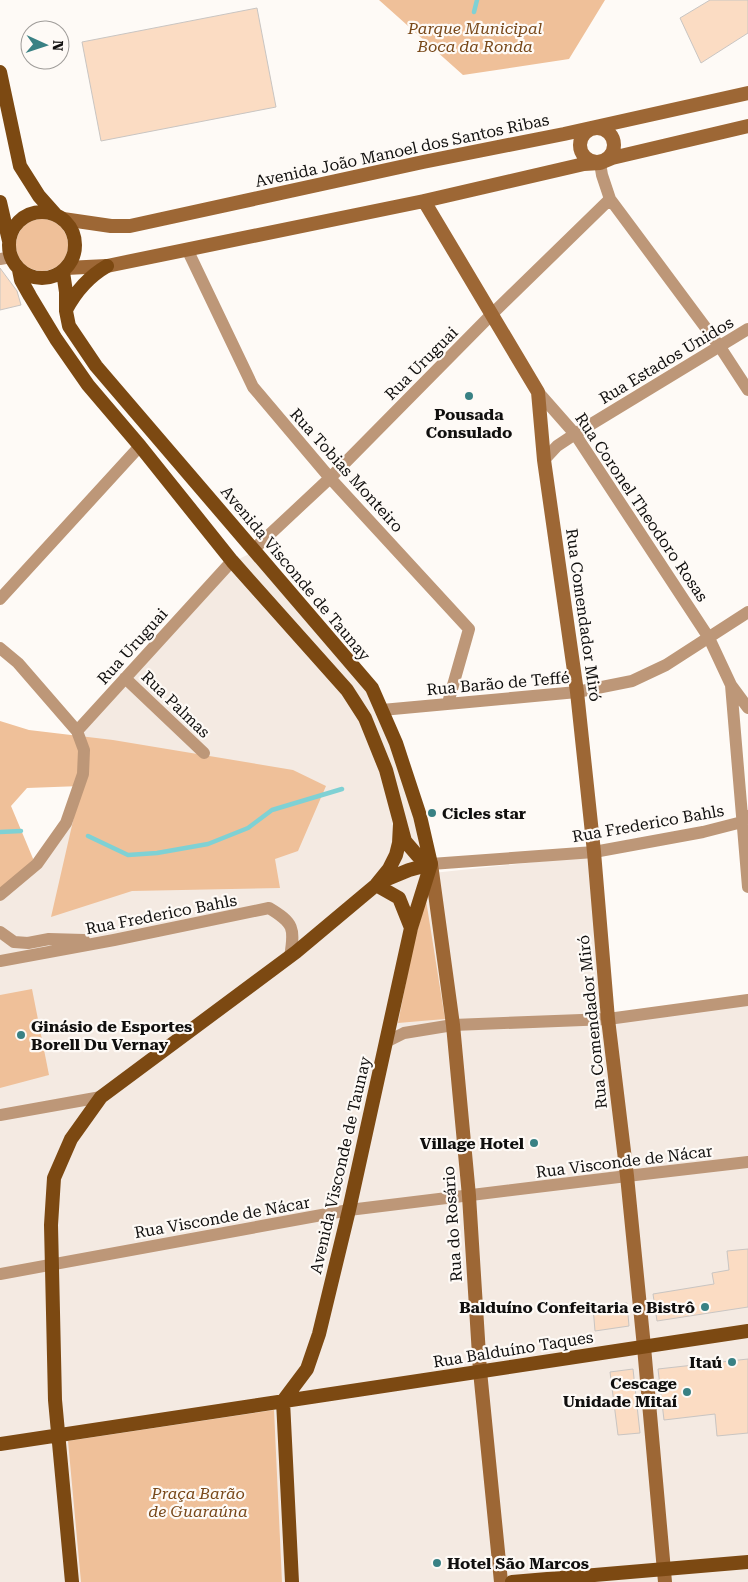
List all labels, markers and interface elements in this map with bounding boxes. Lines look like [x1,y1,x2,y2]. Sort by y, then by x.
park label: Parque Municipal Boca da Ronda [407,19,542,56]
north arrow [20,20,70,70]
text: N [50,40,66,52]
street label: Avenida João Manoel dos Santos Ribas [253,110,551,191]
street label: Rua Estados Unidos [596,313,737,408]
street label: Rua Uruguai [381,323,462,404]
marker: Pousada Consulado [463,390,475,402]
street label: Rua Tobias Monteiro [286,405,407,536]
place label: Pousada Consulado [426,405,512,442]
street label: Rua Coronel Theodoro Rosas [571,409,712,606]
street label: Avenida Visconde de Taunay [217,482,375,665]
street label: Rua Comendador Miró [562,527,605,703]
street label: Rua Uruguai [93,605,171,688]
street label: Rua Palmas [137,667,214,742]
street label: Rua Barão de Teffé [426,668,571,699]
street label: Rua Frederico Bahls [571,801,726,846]
place label: Cicles star [442,804,526,823]
marker: Cicles star [426,807,438,819]
street label: Rua Frederico Bahls [84,890,239,938]
street label: Rua Comendador Miró [574,934,611,1110]
place label: Ginásio de Esportes Borell Du Vernay [31,1017,192,1054]
marker: Ginásio de Esportes Borell Du Vernay [15,1029,27,1041]
street label: Avenida Visconde de Taunay [306,1054,375,1276]
place label: Village Hotel [420,1134,525,1153]
marker: Village Hotel [528,1137,540,1149]
street label: Rua Visconde de Nácar [535,1141,714,1182]
street label: Rua do Rosário [439,1165,466,1283]
street label: Rua Visconde de Nácar [133,1193,312,1242]
place label: Balduíno Confeitaria e Bistrô [459,1298,695,1317]
marker: Balduíno Confeitaria e Bistrô [699,1301,711,1313]
street label: Rua Balduíno Taques [432,1327,595,1372]
place label: Itaú [689,1353,722,1372]
marker: Itaú [726,1356,738,1368]
place label: Cescage Unidade Mitaí [563,1374,678,1411]
marker: Cescage Unidade Mitaí [681,1386,693,1398]
park label: Praça Barão de Guaraúna [148,1484,248,1521]
place label: Hotel São Marcos [447,1554,589,1573]
marker: Hotel São Marcos [431,1557,443,1569]

